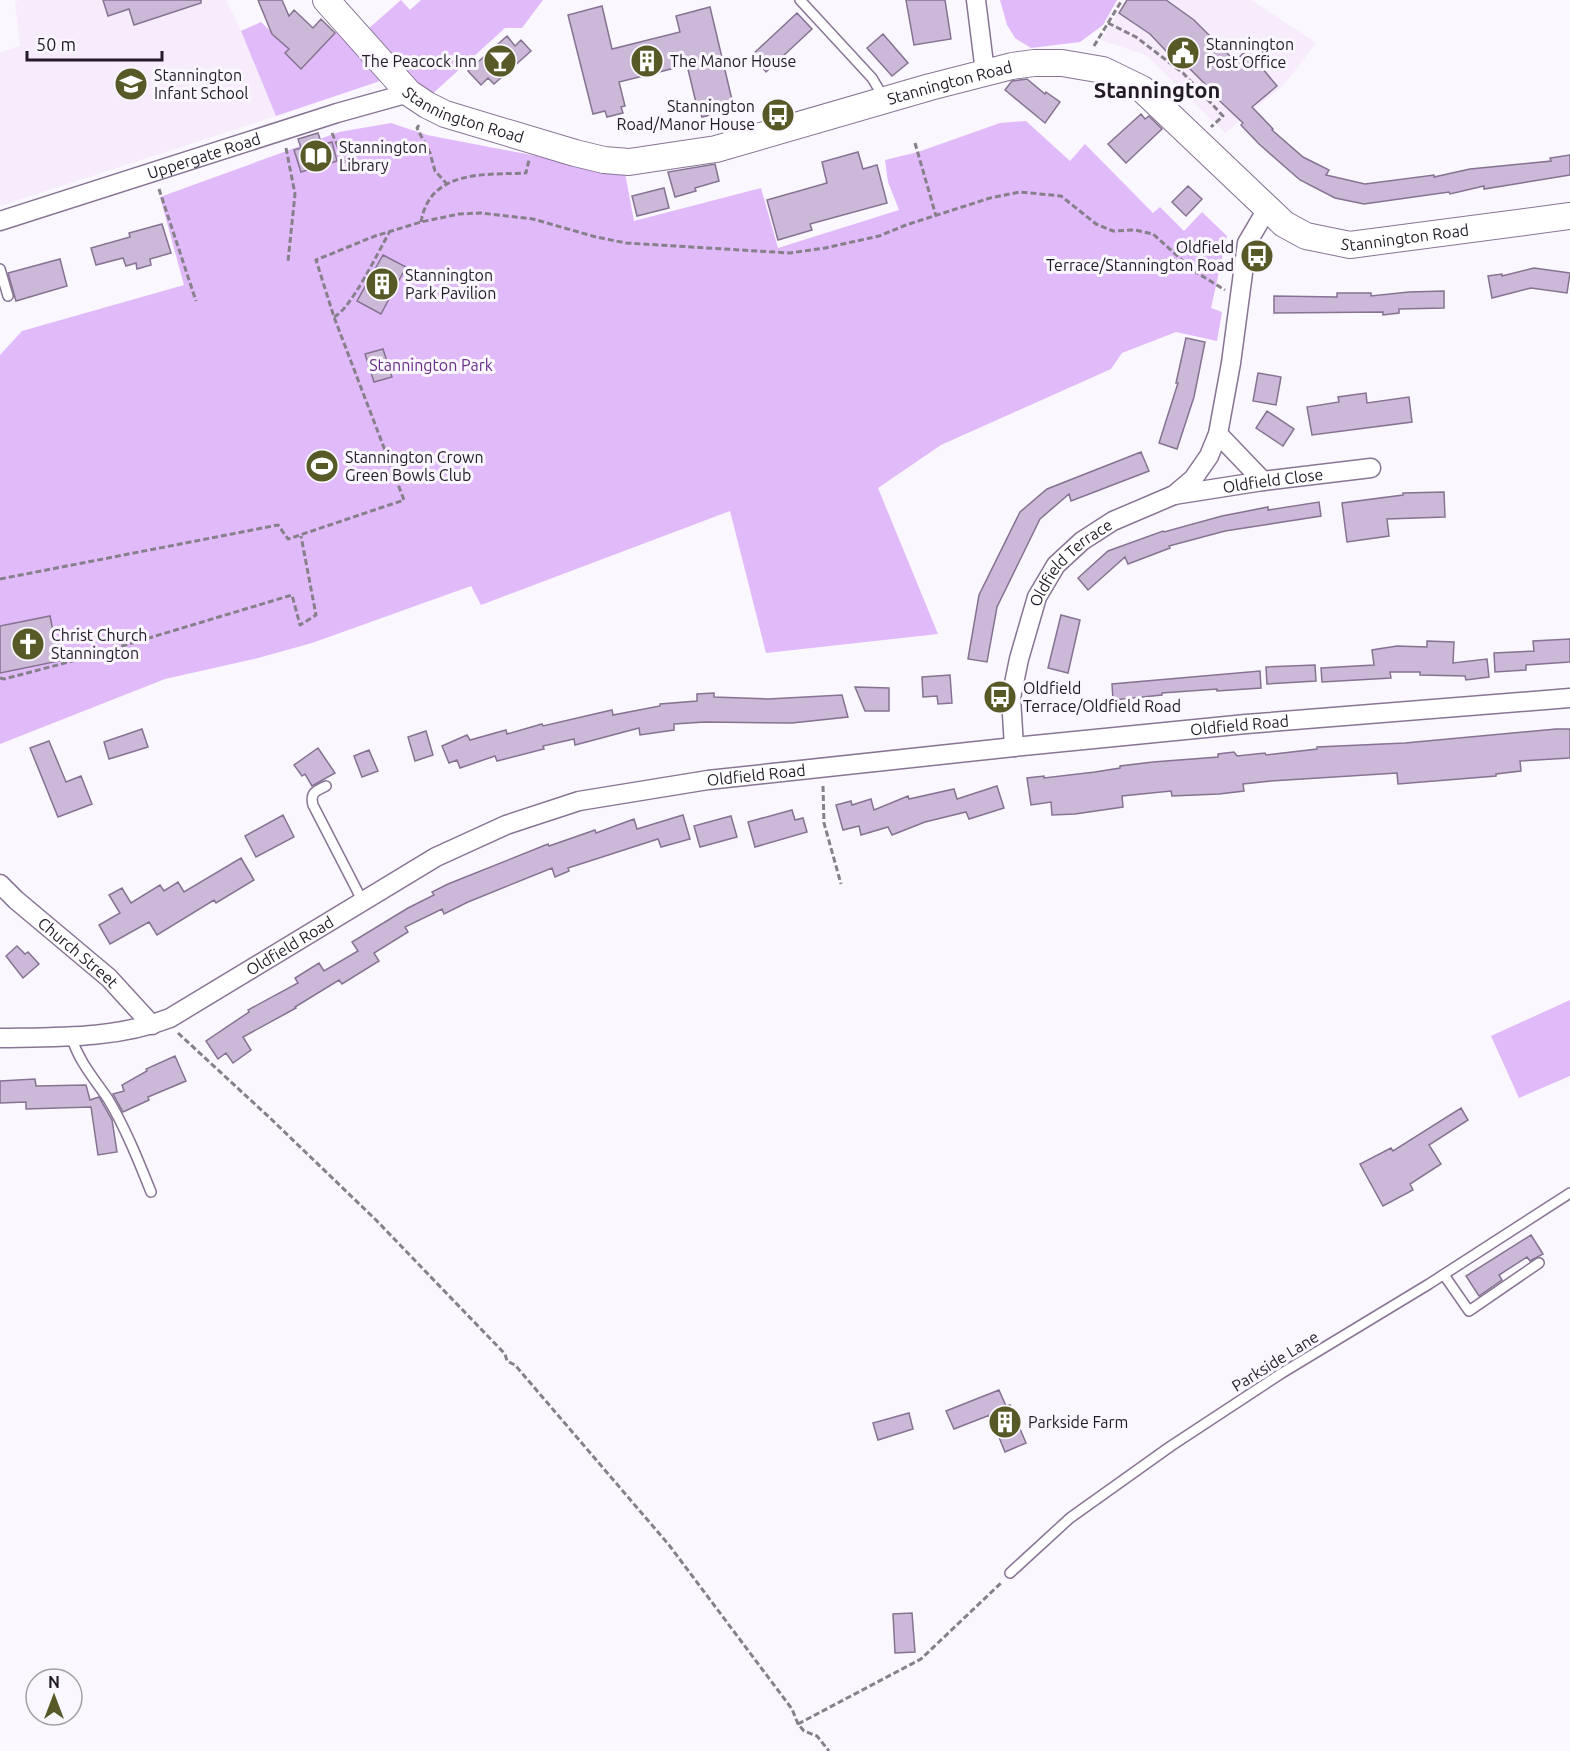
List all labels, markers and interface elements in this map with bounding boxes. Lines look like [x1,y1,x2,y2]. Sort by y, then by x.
scale bar [27,24,162,62]
text: 50 m [36,34,76,54]
public building icon: Stannington Post Office [1165,35,1201,71]
place label: Stannington Post Office [1206,35,1294,71]
bar icon: The Peacock Inn [482,43,518,79]
building icon: The Manor House [629,43,665,79]
place label: The Peacock Inn [362,52,477,70]
place label: The Manor House [670,52,796,70]
street label: Stannington Road [885,57,1014,108]
school or university icon: Stannington Infant School [113,66,149,102]
place label: Stannington Infant School [154,66,249,102]
district label: Stannington [1094,77,1220,102]
street label: Stannington Road [399,83,526,146]
place label: Stannington Road/Manor House [616,97,755,133]
bus stop icon: Stannington Road/Manor House [760,97,796,133]
street label: Uppergate Road [145,129,263,182]
library icon: Stannington Library [298,138,334,174]
place label: Stannington Library [339,138,427,174]
street label: Stannington Road [1339,220,1470,254]
place label: Oldfield Terrace/Stannington Road [1046,238,1234,274]
bus stop icon: Oldfield Terrace/Stannington Road [1239,238,1275,274]
building icon: Stannington Park Pavilion [364,266,400,302]
place label: Stannington Park Pavilion [405,266,496,302]
park label: Stannington Park [369,356,493,374]
sports icon: Stannington Crown Green Bowls Club [304,448,340,484]
place label: Stannington Crown Green Bowls Club [345,448,484,484]
street label: Oldfield Close [1221,465,1324,496]
street label: Oldfield Terrace [1026,515,1115,608]
church icon: Christ Church Stannington [10,626,46,662]
place label: Christ Church Stannington [51,626,148,662]
bus stop icon: Oldfield Terrace/Oldfield Road [982,679,1018,715]
place label: Oldfield Terrace/Oldfield Road [1023,679,1181,715]
street label: Oldfield Road [1189,712,1290,738]
street label: Oldfield Road [706,761,806,789]
street label: Oldfield Road [243,912,337,979]
street label: Church Street [35,914,123,992]
street label: Parkside Lane [1228,1327,1322,1395]
building icon: Parkside Farm [987,1404,1023,1440]
place label: Parkside Farm [1028,1413,1128,1431]
north arrow [24,1667,84,1727]
text: N [48,1673,60,1691]

